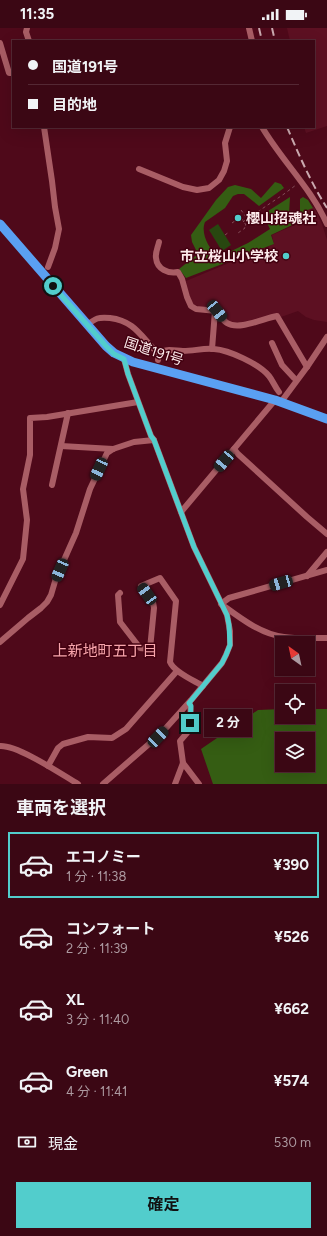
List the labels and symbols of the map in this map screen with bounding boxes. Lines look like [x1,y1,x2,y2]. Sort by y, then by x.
place label: 櫻山招魂社 [246,210,316,227]
marker: 櫻山招魂社 [233,213,243,223]
place label: 市立桜山小学校 [180,248,278,265]
marker: 市立桜山小学校 [281,251,291,261]
route start [44,277,62,295]
car [205,298,229,324]
street label: 国道191号 [122,334,186,369]
car [212,448,236,474]
car [88,456,110,482]
car [50,557,70,583]
car [268,574,294,592]
car [135,581,159,607]
north arrow [275,636,315,676]
district label: 上新地町五丁目 [52,642,158,660]
callout: 2 分 [204,709,252,737]
route end [181,714,199,732]
car [145,724,171,750]

